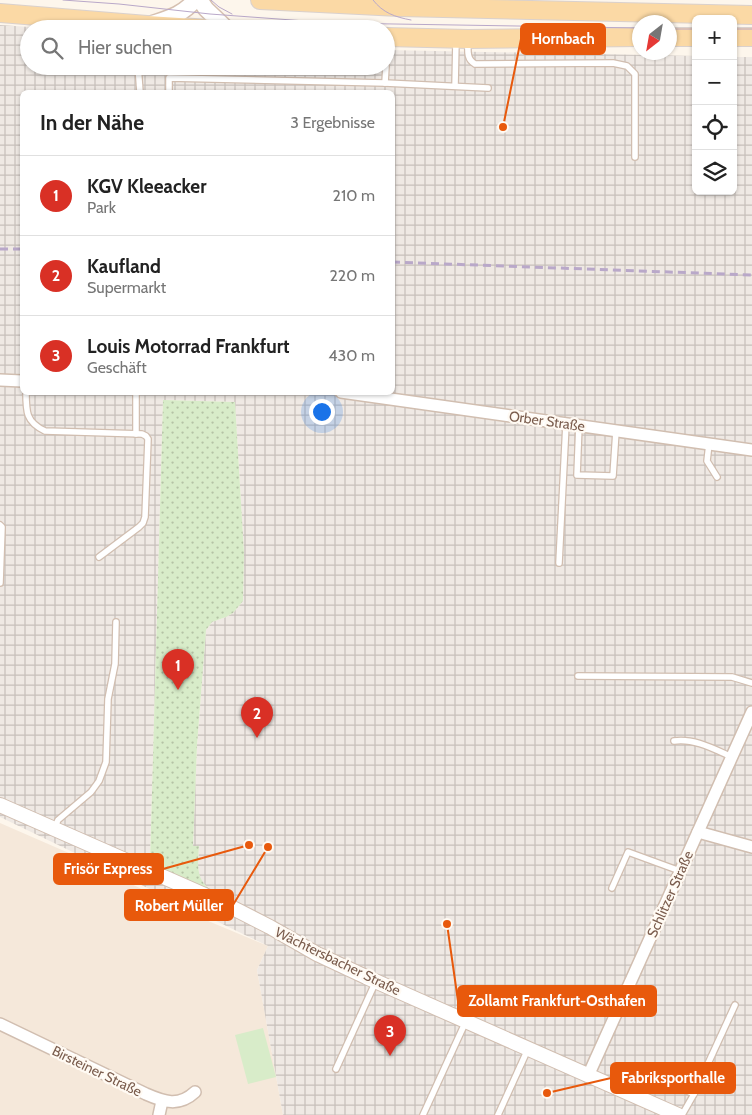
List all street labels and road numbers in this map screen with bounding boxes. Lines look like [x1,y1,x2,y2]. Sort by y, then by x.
street label: Orber Straße [508,407,586,435]
street label: Schlitzer Straße [643,848,697,940]
street label: Wächtersbacher Straße [272,923,404,999]
street label: Birsteiner Straße [49,1041,145,1101]

